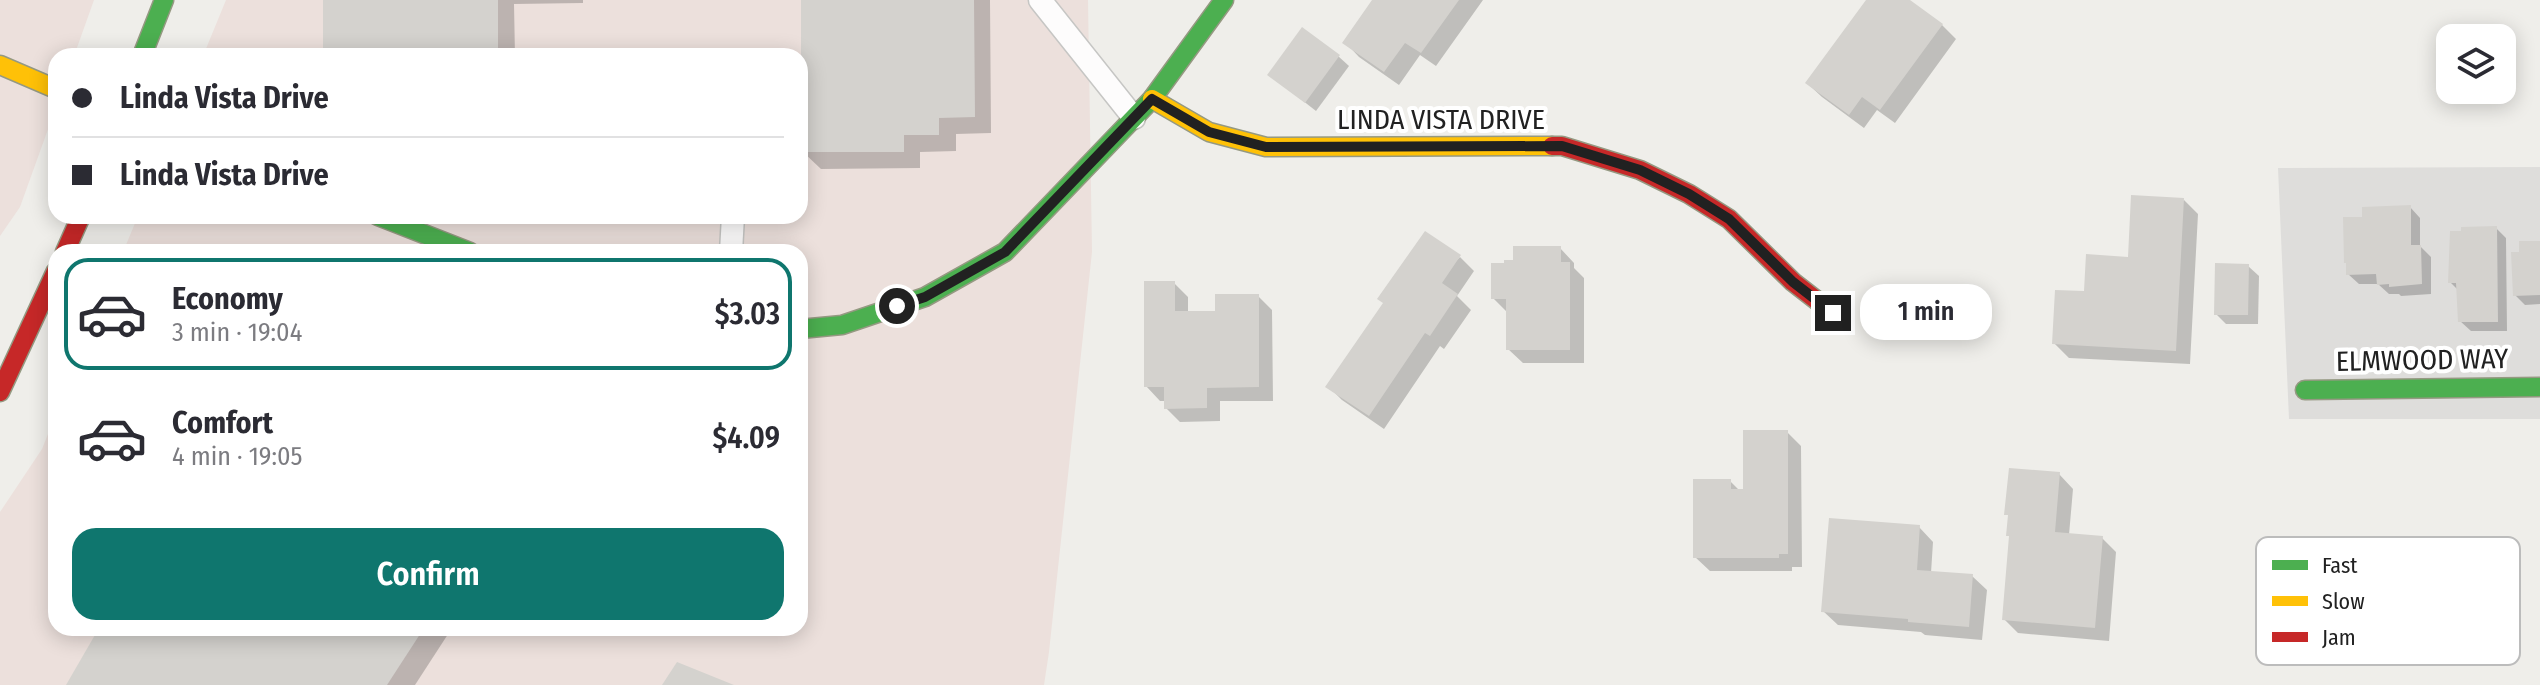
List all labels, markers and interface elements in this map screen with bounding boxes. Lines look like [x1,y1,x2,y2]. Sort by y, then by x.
map controls [2436,24,2516,104]
button: layers [2436,24,2516,104]
text: Linda Vista Drive [120,80,329,116]
street label: LINDA VISTA DRIVE [1337,103,1545,136]
text: Linda Vista Drive [120,157,329,193]
icon: car [76,278,148,350]
text: Economy [172,281,283,317]
callout: 1 min [1861,285,1993,341]
route start [879,288,915,324]
route end [1815,295,1851,331]
text: $3.03 [715,296,780,332]
text: 1 min [1898,296,1954,327]
text: 3 min · 19:04 [172,317,302,348]
street label: ELMWOOD WAY [2336,342,2509,378]
icon: car [76,402,148,474]
text: Comfort [172,405,273,441]
text: $4.09 [712,420,780,456]
text: 4 min · 19:05 [172,441,302,472]
button: Confirm [72,528,784,620]
legend [2256,537,2520,665]
text: Fast [2322,552,2358,579]
text: Slow [2322,588,2365,615]
text: Jam [2322,624,2356,651]

